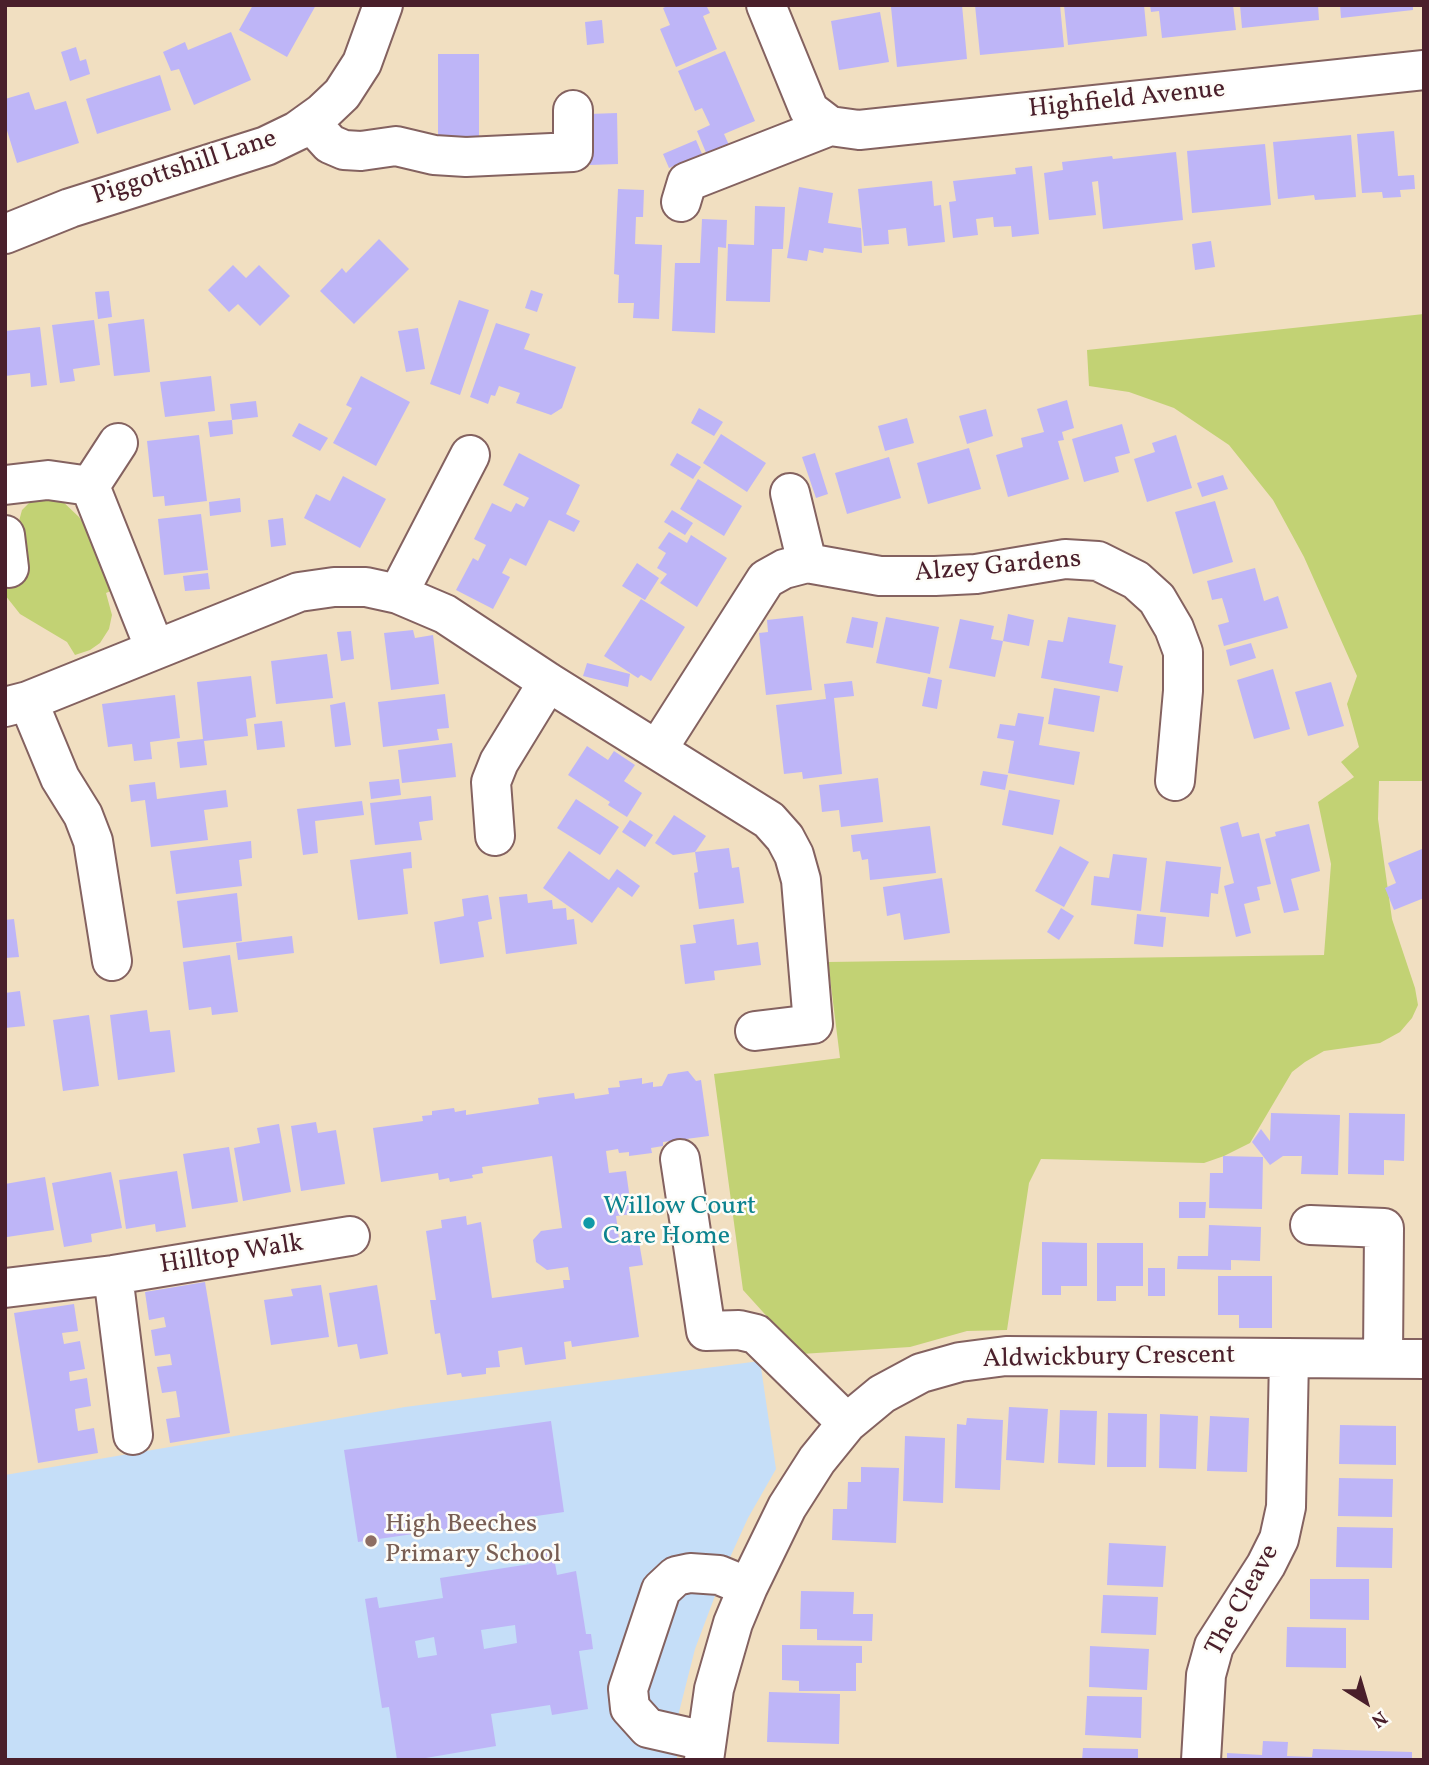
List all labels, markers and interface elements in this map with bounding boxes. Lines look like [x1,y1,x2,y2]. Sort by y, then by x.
street label: Highfield Avenue [1027,75,1227,127]
street label: Piggottshill Lane [89,125,281,213]
street label: Alzey Gardens [913,545,1083,591]
place label: Willow Court Care Home [603,1192,756,1254]
marker: Willow Court Care Home [581,1215,597,1231]
street label: Hilltop Walk [158,1229,306,1283]
street label: Aldwickbury Crescent [982,1341,1236,1377]
place label: High Beeches Primary School [385,1510,561,1572]
marker: High Beeches Primary School [363,1533,379,1549]
street label: The Cleave [1201,1540,1287,1662]
north arrow [1331,1667,1401,1737]
text: N [1365,1704,1392,1733]

